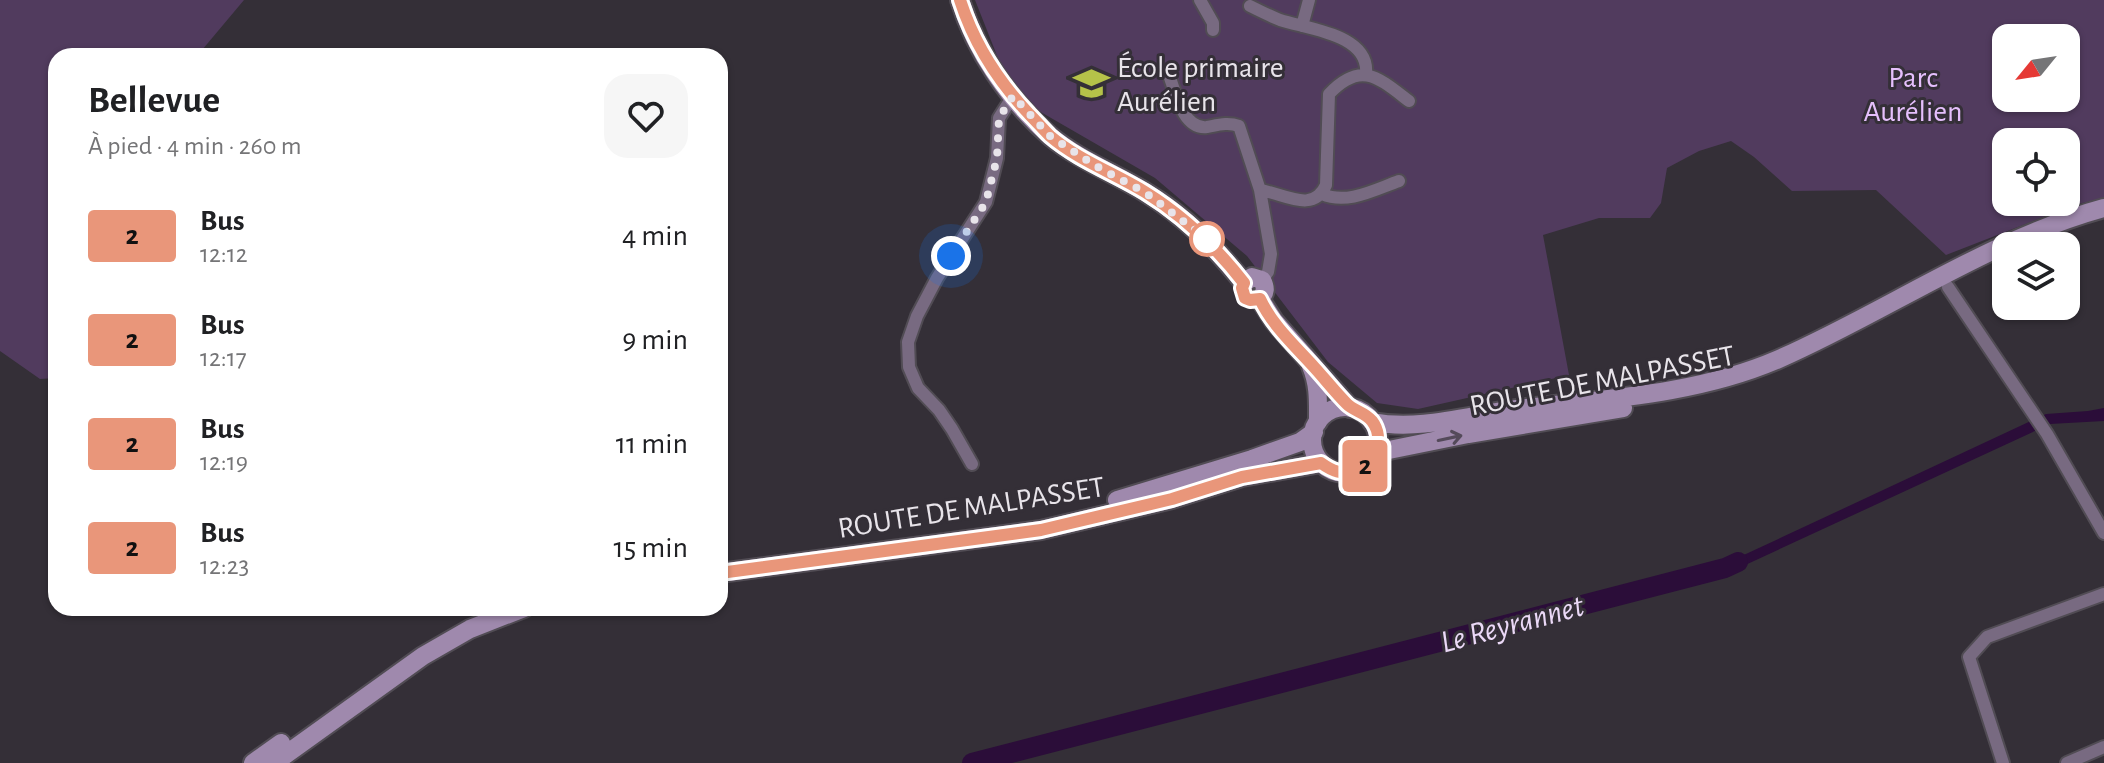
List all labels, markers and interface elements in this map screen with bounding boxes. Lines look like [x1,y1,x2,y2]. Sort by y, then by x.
north arrow [1992,24,2080,112]
map controls [1992,24,2080,320]
place label: École primaire Aurélien [1117,51,1284,117]
park label: Parc Aurélien [1863,63,1963,127]
school or university icon: École primaire Aurélien [1072,65,1110,103]
button: heart [604,74,688,158]
text: Bellevue [88,82,220,120]
button: locate [1992,128,2080,216]
text: À pied · 4 min · 260 m [88,133,302,159]
text: Bus [200,206,245,236]
text: 4 min [622,221,688,251]
text: 2 [125,222,139,250]
unlabelled marker [1190,222,1224,256]
button: layers [1992,232,2080,320]
your location [931,236,971,276]
text: 12:12 [200,241,248,267]
text: Bus [200,310,245,340]
text: 9 min [622,325,688,355]
text: 2 [125,326,139,354]
street label: ROUTE DE MALPASSET [1467,340,1738,421]
text: 12:17 [200,345,247,371]
text: Bus [200,414,245,444]
text: 11 min [616,429,688,459]
one-way arrow [1437,429,1462,444]
text: 2 [125,430,139,458]
line badge: 2 [1339,440,1391,492]
text: 12:19 [200,449,248,475]
text: 2 [1358,452,1372,480]
street label: ROUTE DE MALPASSET [836,472,1107,544]
text: Bus [200,518,245,548]
text: 15 min [613,533,688,563]
text: 2 [125,534,139,562]
text: 12:23 [200,553,249,579]
water label: Le Reyrannet [1437,589,1588,658]

